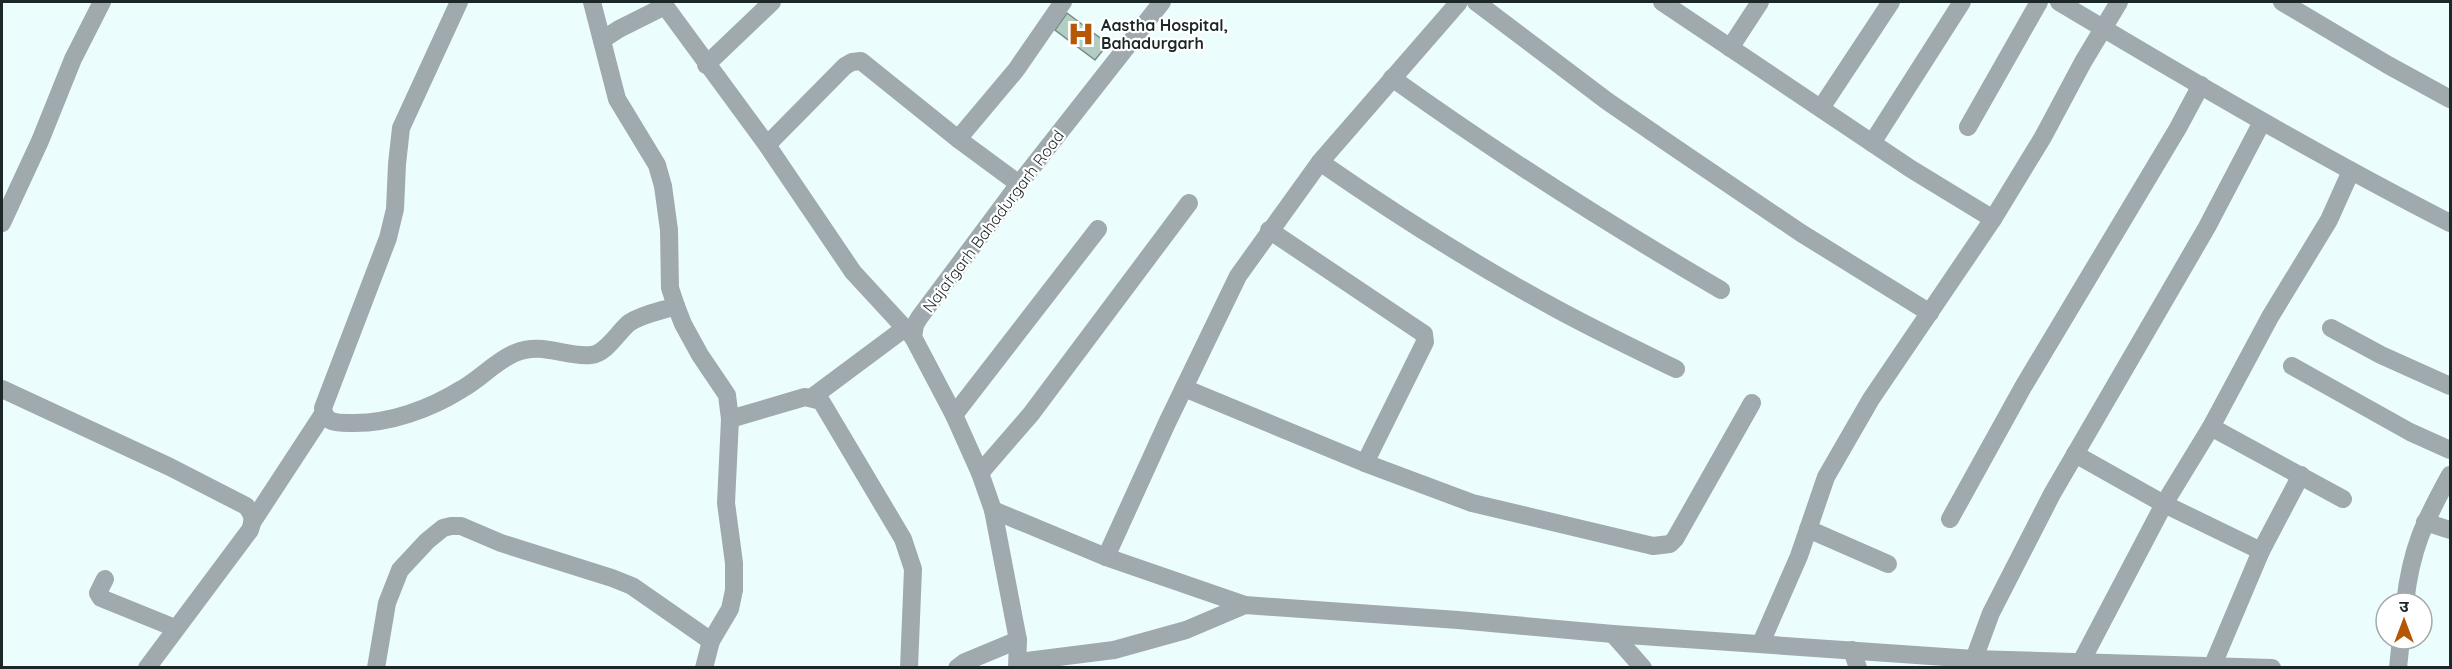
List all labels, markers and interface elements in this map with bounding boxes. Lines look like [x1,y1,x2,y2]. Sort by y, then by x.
place label: Aastha Hospital, Bahadurgarh [1101,15,1228,53]
hospital icon: Aastha Hospital, Bahadurgarh [1066,19,1096,49]
street label: Najafgarh Bahadurgarh Road [918,126,1068,316]
north arrow [2374,591,2434,651]
text: उ [2399,596,2409,616]

